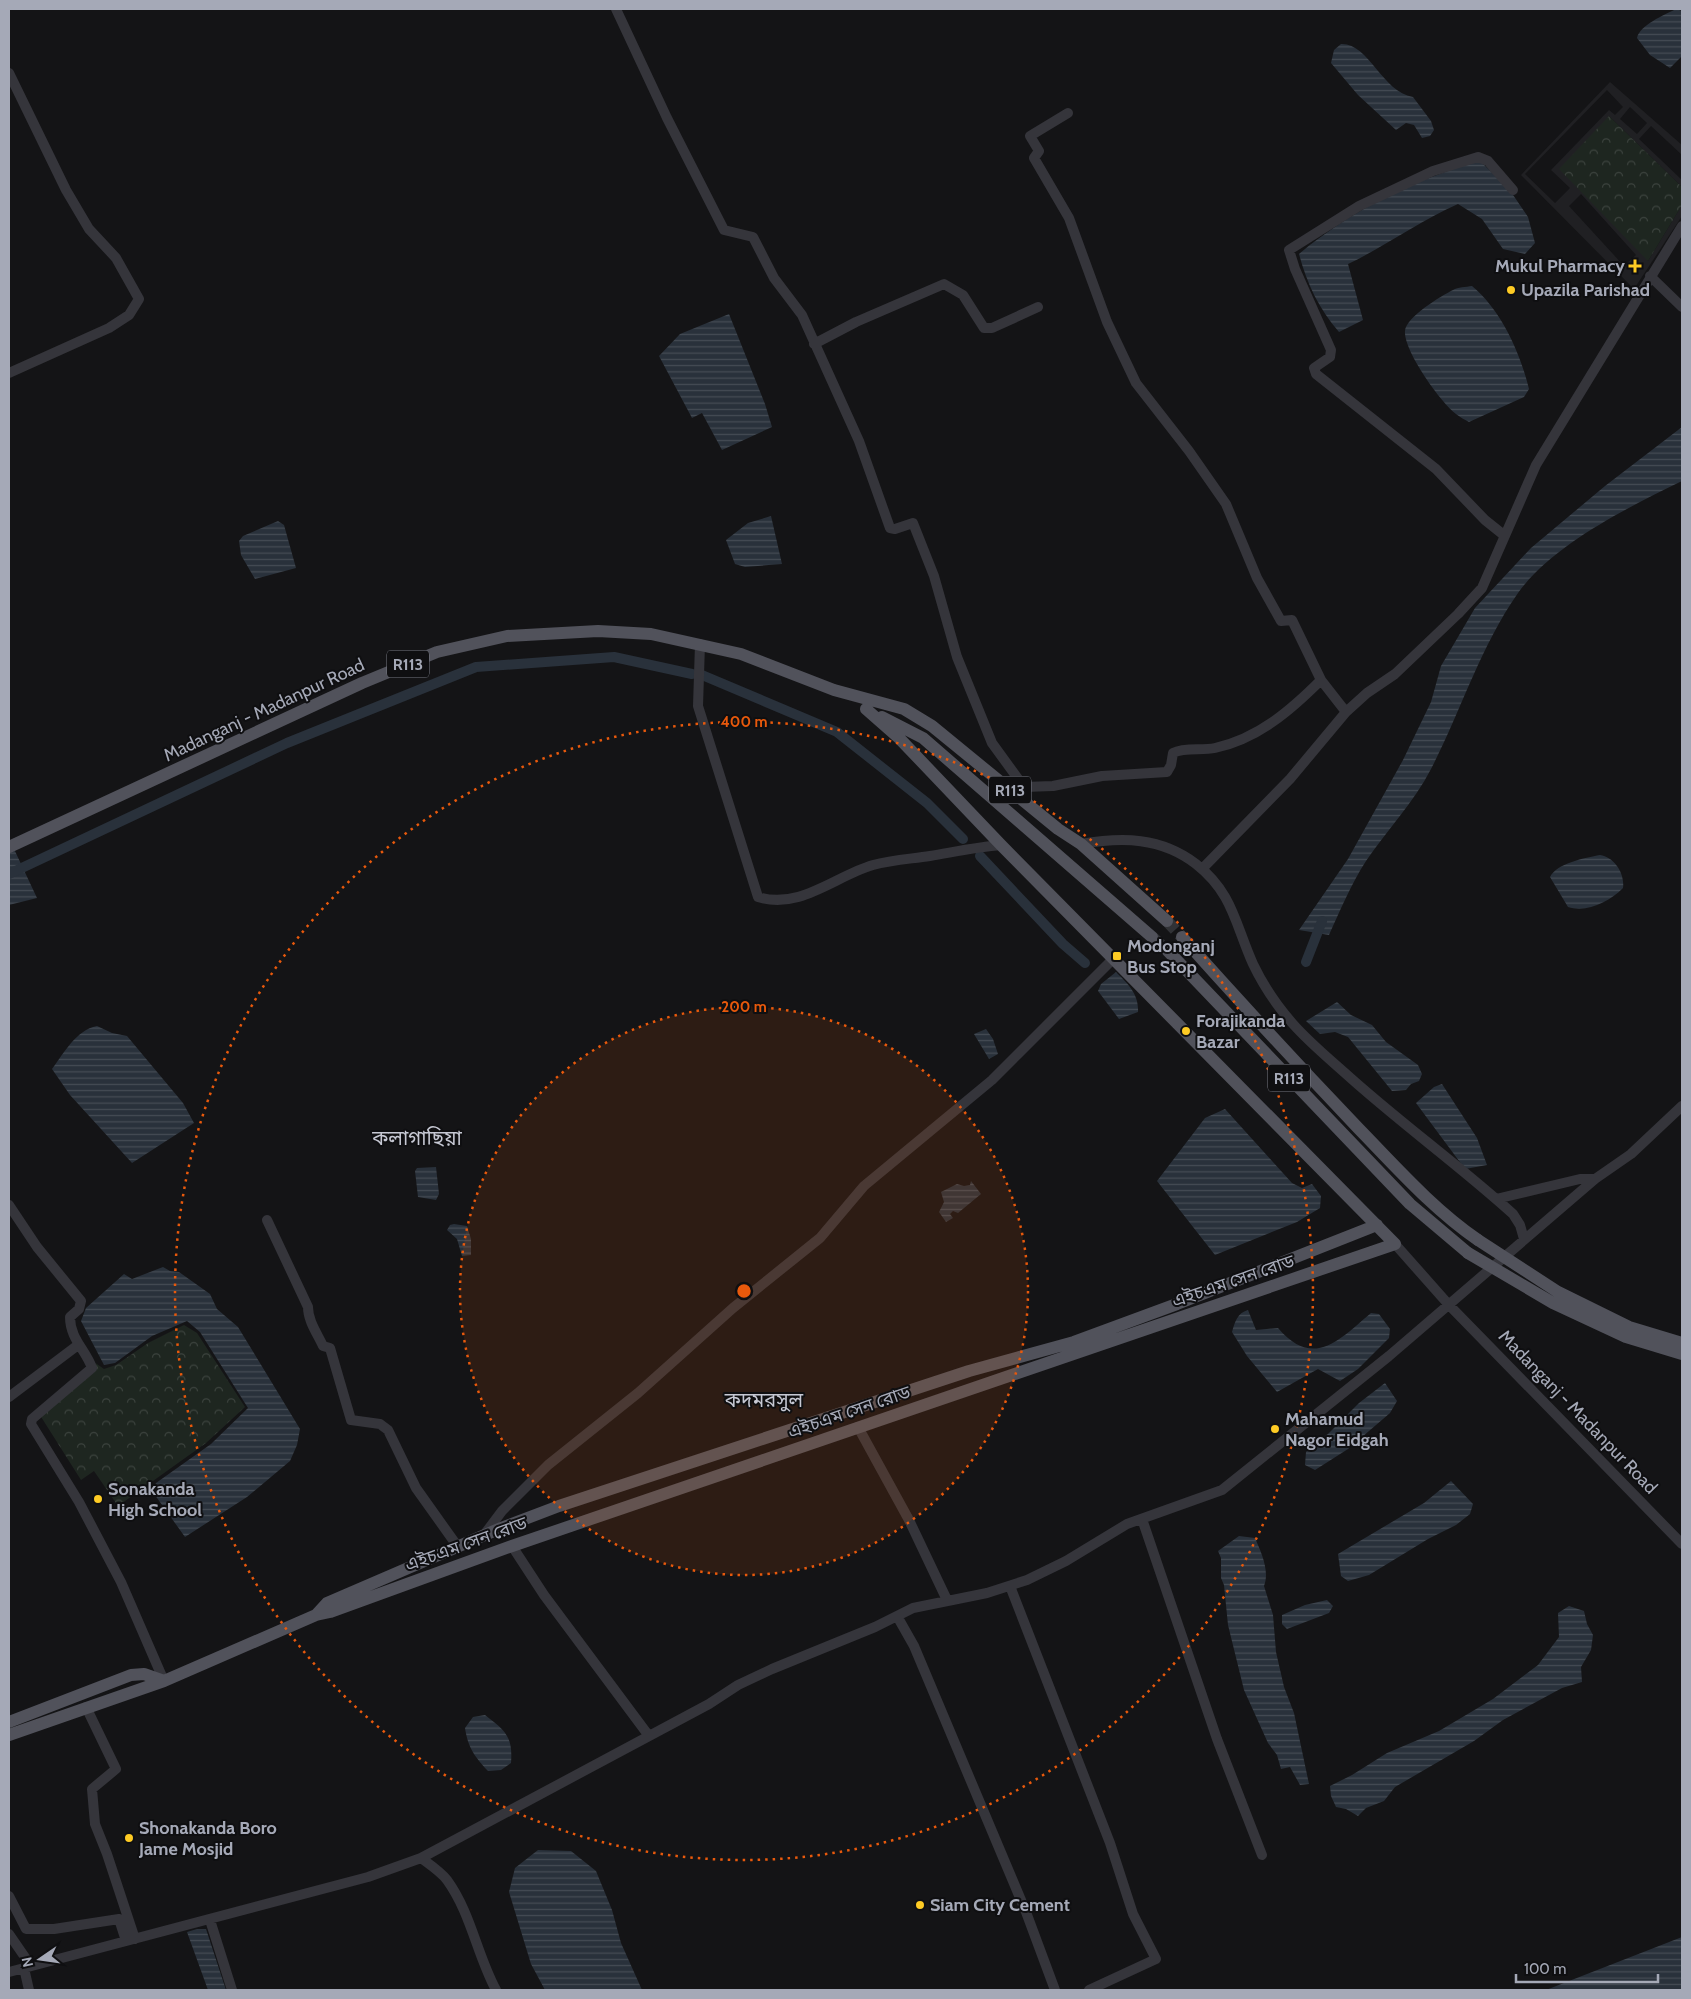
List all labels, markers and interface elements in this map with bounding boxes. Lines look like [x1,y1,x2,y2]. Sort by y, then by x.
place label: Mukul Pharmacy [1495,255,1625,277]
marker: Mukul Pharmacy [1629,260,1641,272]
place label: Upazila Parishad [1521,279,1650,301]
marker: Upazila Parishad [1505,284,1517,296]
road number: R113 [387,651,429,678]
street label: Madanganj - Madanpur Road [160,654,368,766]
text: 400 m [721,713,767,731]
road number: R113 [989,776,1031,804]
place label: Modonganj Bus Stop [1127,935,1215,978]
marker: Modonganj Bus Stop [1111,950,1123,962]
text: 200 m [721,998,767,1016]
place label: Forajikanda Bazar [1196,1010,1285,1053]
marker: Forajikanda Bazar [1180,1025,1192,1037]
road number: R113 [1268,1064,1310,1092]
district label: কলাগাছিয়া [371,1126,463,1150]
street label: এইচএম সেন রোড [1169,1250,1297,1312]
centre of rings [735,1282,753,1300]
street label: Madanganj - Madanpur Road [1494,1326,1662,1498]
street label: এইচএম সেন রোড [785,1381,913,1443]
district label: কদমরসুল [724,1388,804,1412]
place label: Mahamud Nagor Eidgah [1285,1408,1389,1451]
marker: Mahamud Nagor Eidgah [1269,1423,1281,1435]
place label: Sonakanda High School [108,1478,202,1521]
marker: Sonakanda High School [92,1493,104,1505]
street label: এইচএম সেন রোড [402,1512,530,1576]
place label: Shonakanda Boro Jame Mosjid [138,1817,277,1860]
marker: Shonakanda Boro Jame Mosjid [123,1832,135,1844]
place label: Siam City Cement [930,1894,1070,1916]
marker: Siam City Cement [914,1899,926,1911]
north arrow [15,1934,65,1984]
scale bar [1516,1952,1658,1984]
text: N [17,1955,37,1969]
text: 100 m [1524,1960,1566,1978]

